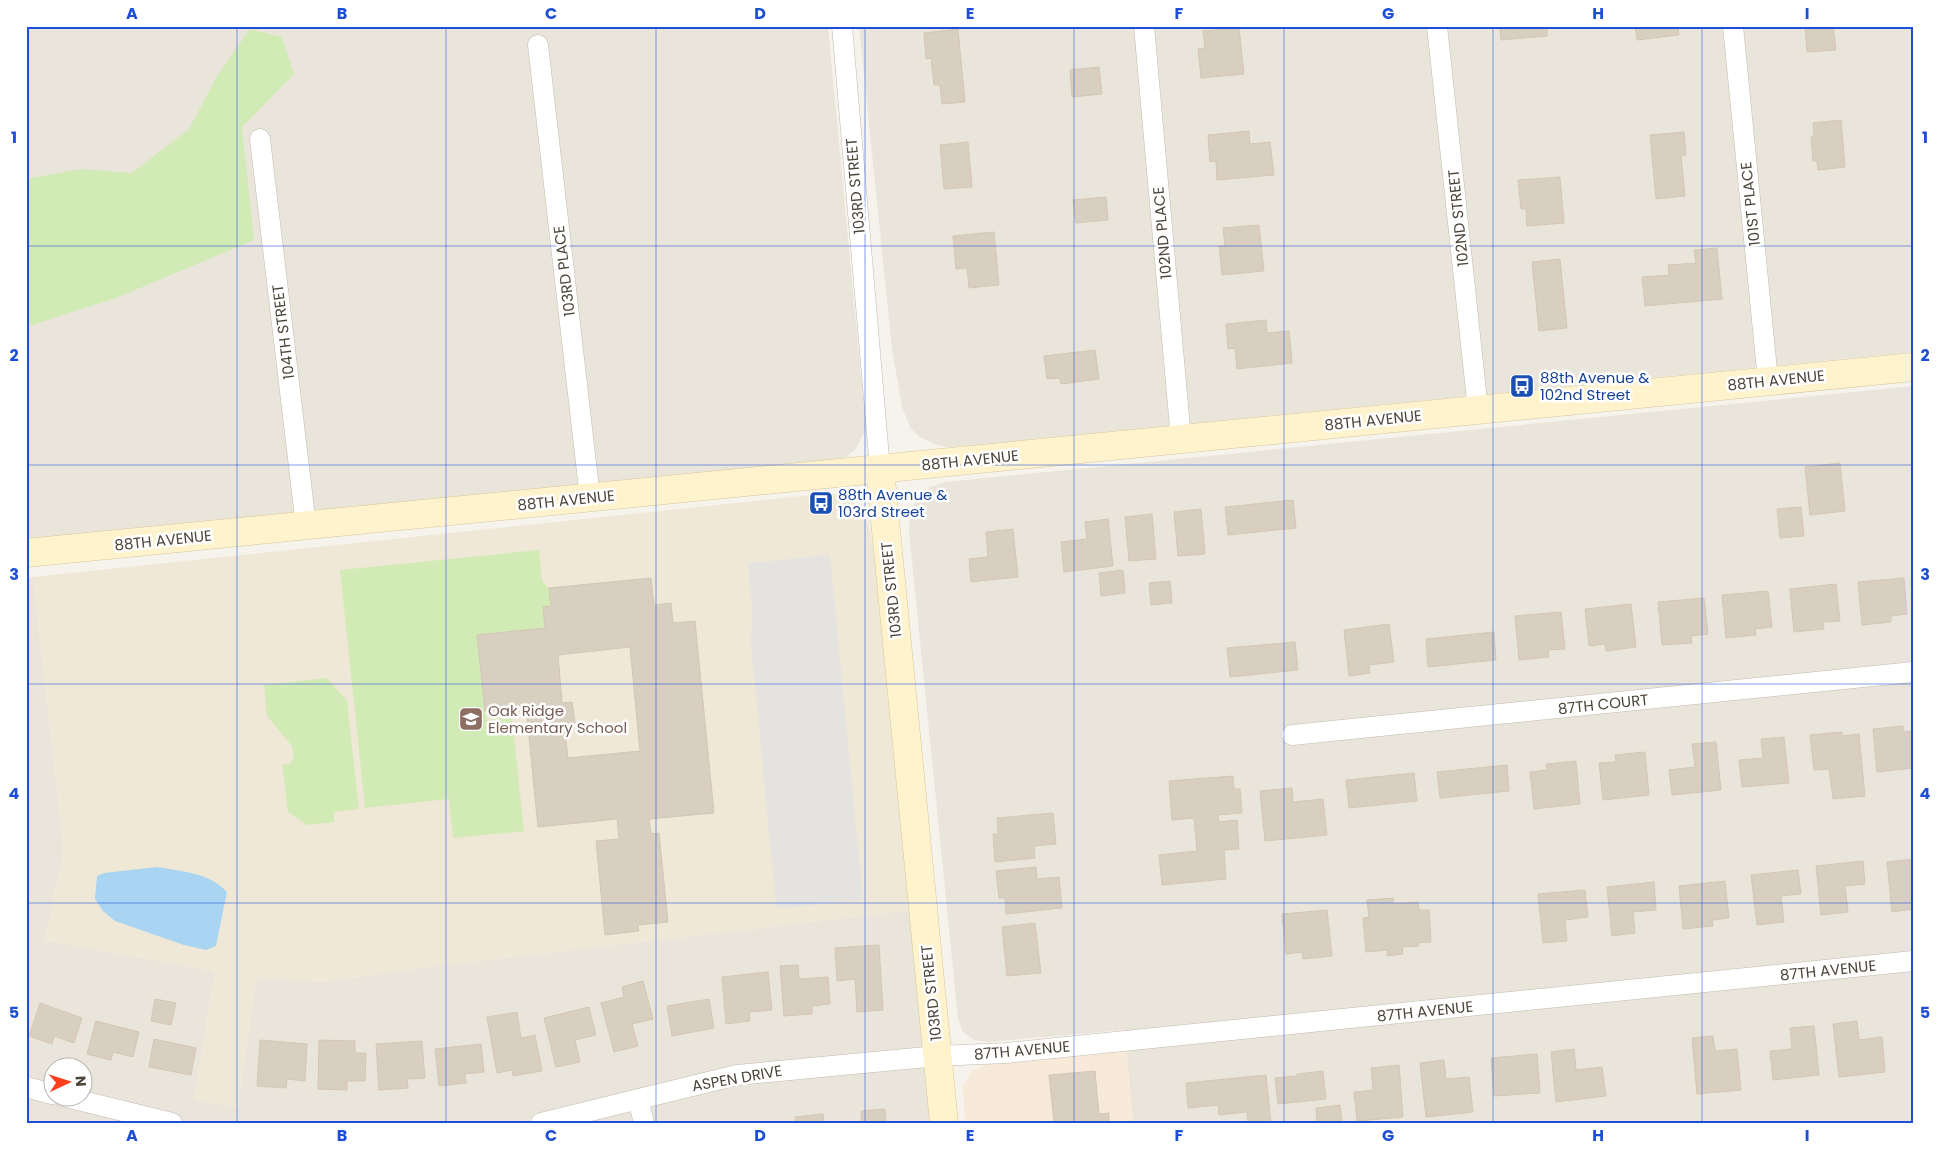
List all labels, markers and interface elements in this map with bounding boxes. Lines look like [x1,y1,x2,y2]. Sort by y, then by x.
text: A [126,2,138,25]
text: B [337,2,347,25]
text: C [545,2,557,25]
text: D [754,2,766,25]
text: E [966,2,974,25]
text: F [1175,2,1184,25]
text: G [1382,2,1394,25]
text: H [1592,2,1604,25]
text: I [1805,2,1809,25]
text: 1 [11,126,17,149]
text: 1 [1922,126,1928,149]
street label: 103RD STREET [840,137,870,235]
street label: 101ST PLACE [1735,161,1765,247]
street label: 102ND STREET [1442,168,1474,268]
street label: 102ND PLACE [1148,186,1176,280]
street label: 103RD PLACE [548,224,580,318]
street label: 104TH STREET [267,283,299,381]
text: 2 [9,344,19,367]
text: 2 [1920,344,1930,367]
street label: 88TH AVENUE [1726,364,1826,396]
place label: 88th Avenue & 102nd Street [1540,367,1649,405]
bus stop icon: 88th Avenue & 102nd Street [1509,373,1535,399]
street label: 88TH AVENUE [1323,404,1423,436]
street label: 88TH AVENUE [920,444,1020,476]
street label: 88TH AVENUE [516,484,616,516]
place label: 88th Avenue & 103rd Street [838,484,947,522]
bus stop icon: 88th Avenue & 103rd Street [808,490,834,516]
street label: 88TH AVENUE [113,524,213,556]
street label: 103RD STREET [876,541,906,639]
text: 3 [9,563,19,586]
text: 3 [1920,563,1930,586]
street label: 87TH COURT [1557,689,1649,719]
place label: Oak Ridge Elementary School [488,700,627,738]
school or university icon: Oak Ridge Elementary School [458,706,484,732]
text: 4 [9,782,20,805]
text: 4 [1920,782,1931,805]
street label: 103RD STREET [916,944,946,1042]
street label: 87TH AVENUE [1779,955,1877,985]
street label: 87TH AVENUE [1376,996,1474,1026]
text: 5 [9,1001,19,1024]
text: 5 [1920,1001,1930,1024]
street label: 87TH AVENUE [973,1035,1071,1065]
north arrow [42,1056,92,1106]
street label: ASPEN DRIVE [690,1060,784,1096]
text: N [71,1075,91,1087]
text: A [126,1124,138,1147]
text: B [337,1124,347,1147]
text: C [545,1124,557,1147]
text: D [754,1124,766,1147]
text: E [966,1124,974,1147]
text: F [1175,1124,1184,1147]
text: G [1382,1124,1394,1147]
text: H [1592,1124,1604,1147]
text: I [1805,1124,1809,1147]

